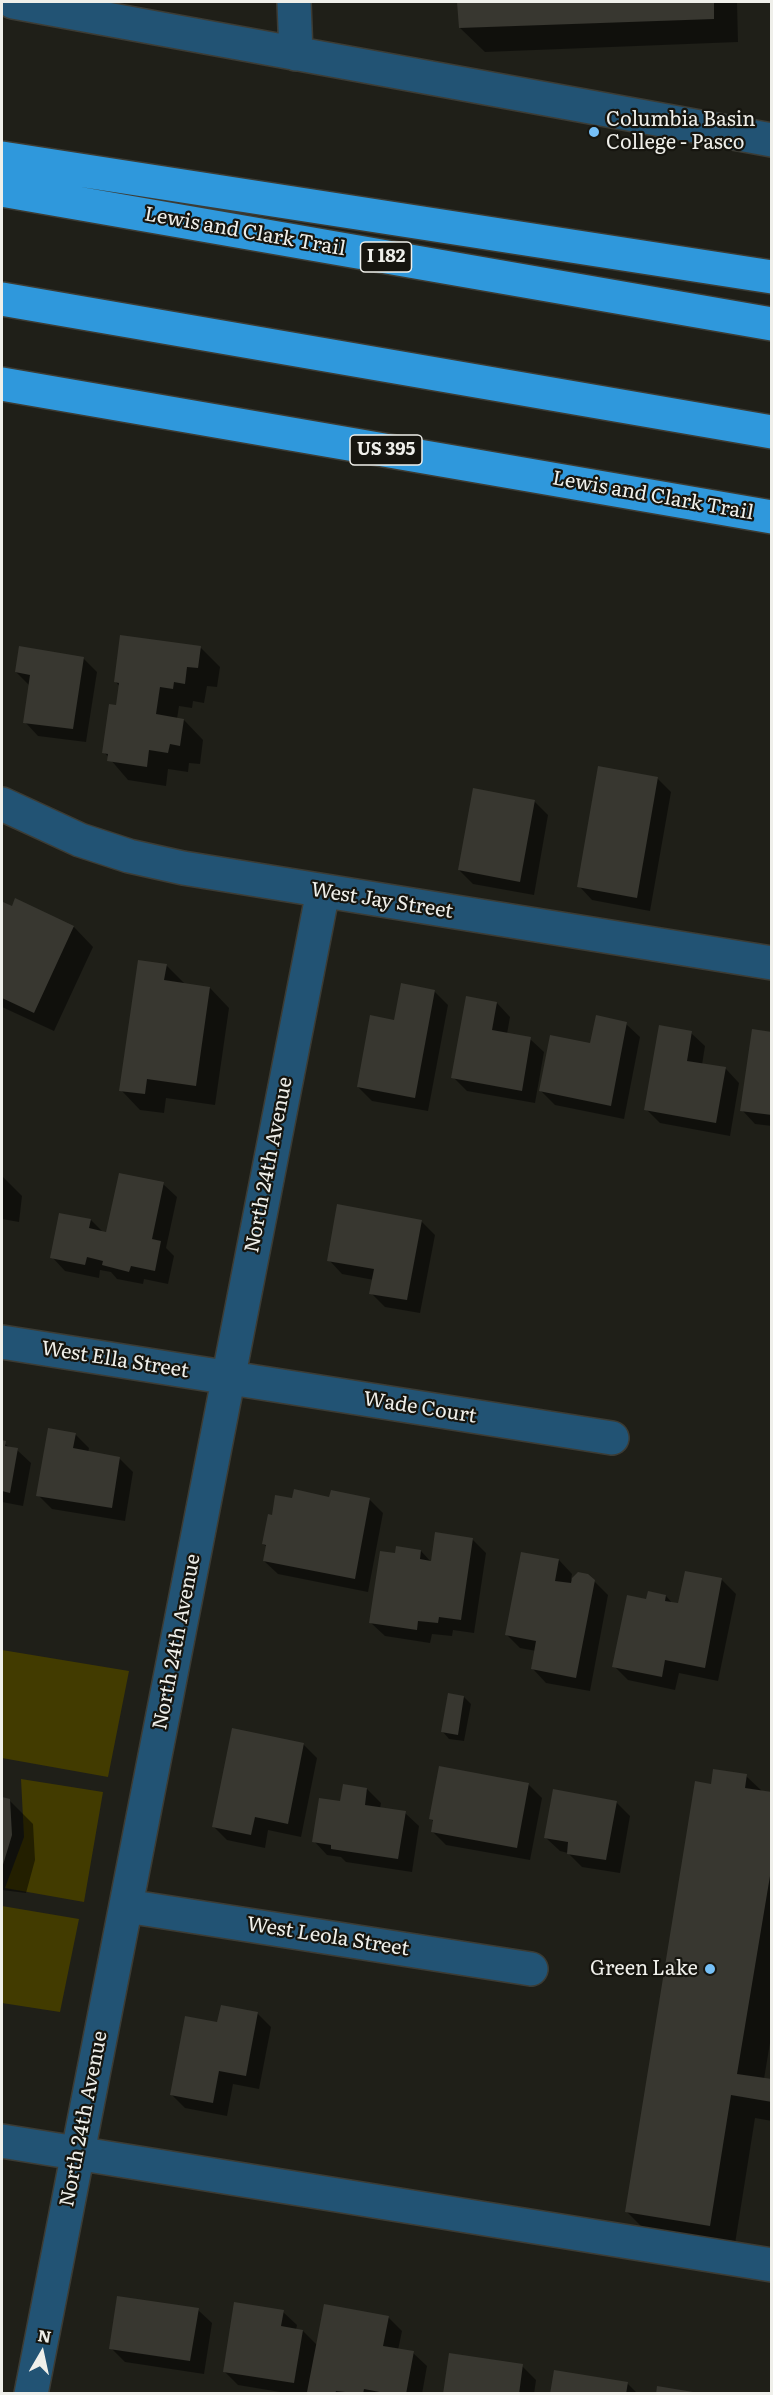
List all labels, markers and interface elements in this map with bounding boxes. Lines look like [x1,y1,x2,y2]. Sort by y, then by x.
place label: Columbia Basin College - Pasco [606,108,756,155]
marker: Columbia Basin College - Pasco [587,125,601,139]
street label: Lewis and Clark Trail [143,202,347,262]
road number: I 182 [360,242,412,272]
road number: US 395 [350,435,422,465]
street label: Lewis and Clark Trail [551,466,755,526]
street label: West Jay Street [309,878,455,924]
street label: North 24th Avenue [240,1075,298,1255]
street label: West Ella Street [40,1336,190,1384]
street label: Wade Court [362,1387,478,1429]
street label: North 24th Avenue [148,1552,206,1732]
street label: West Leola Street [245,1912,411,1962]
place label: Green Lake [590,1957,698,1981]
marker: Green Lake [703,1962,717,1976]
street label: North 24th Avenue [55,2029,113,2209]
text: N [36,2322,53,2348]
north arrow [12,2323,72,2383]

